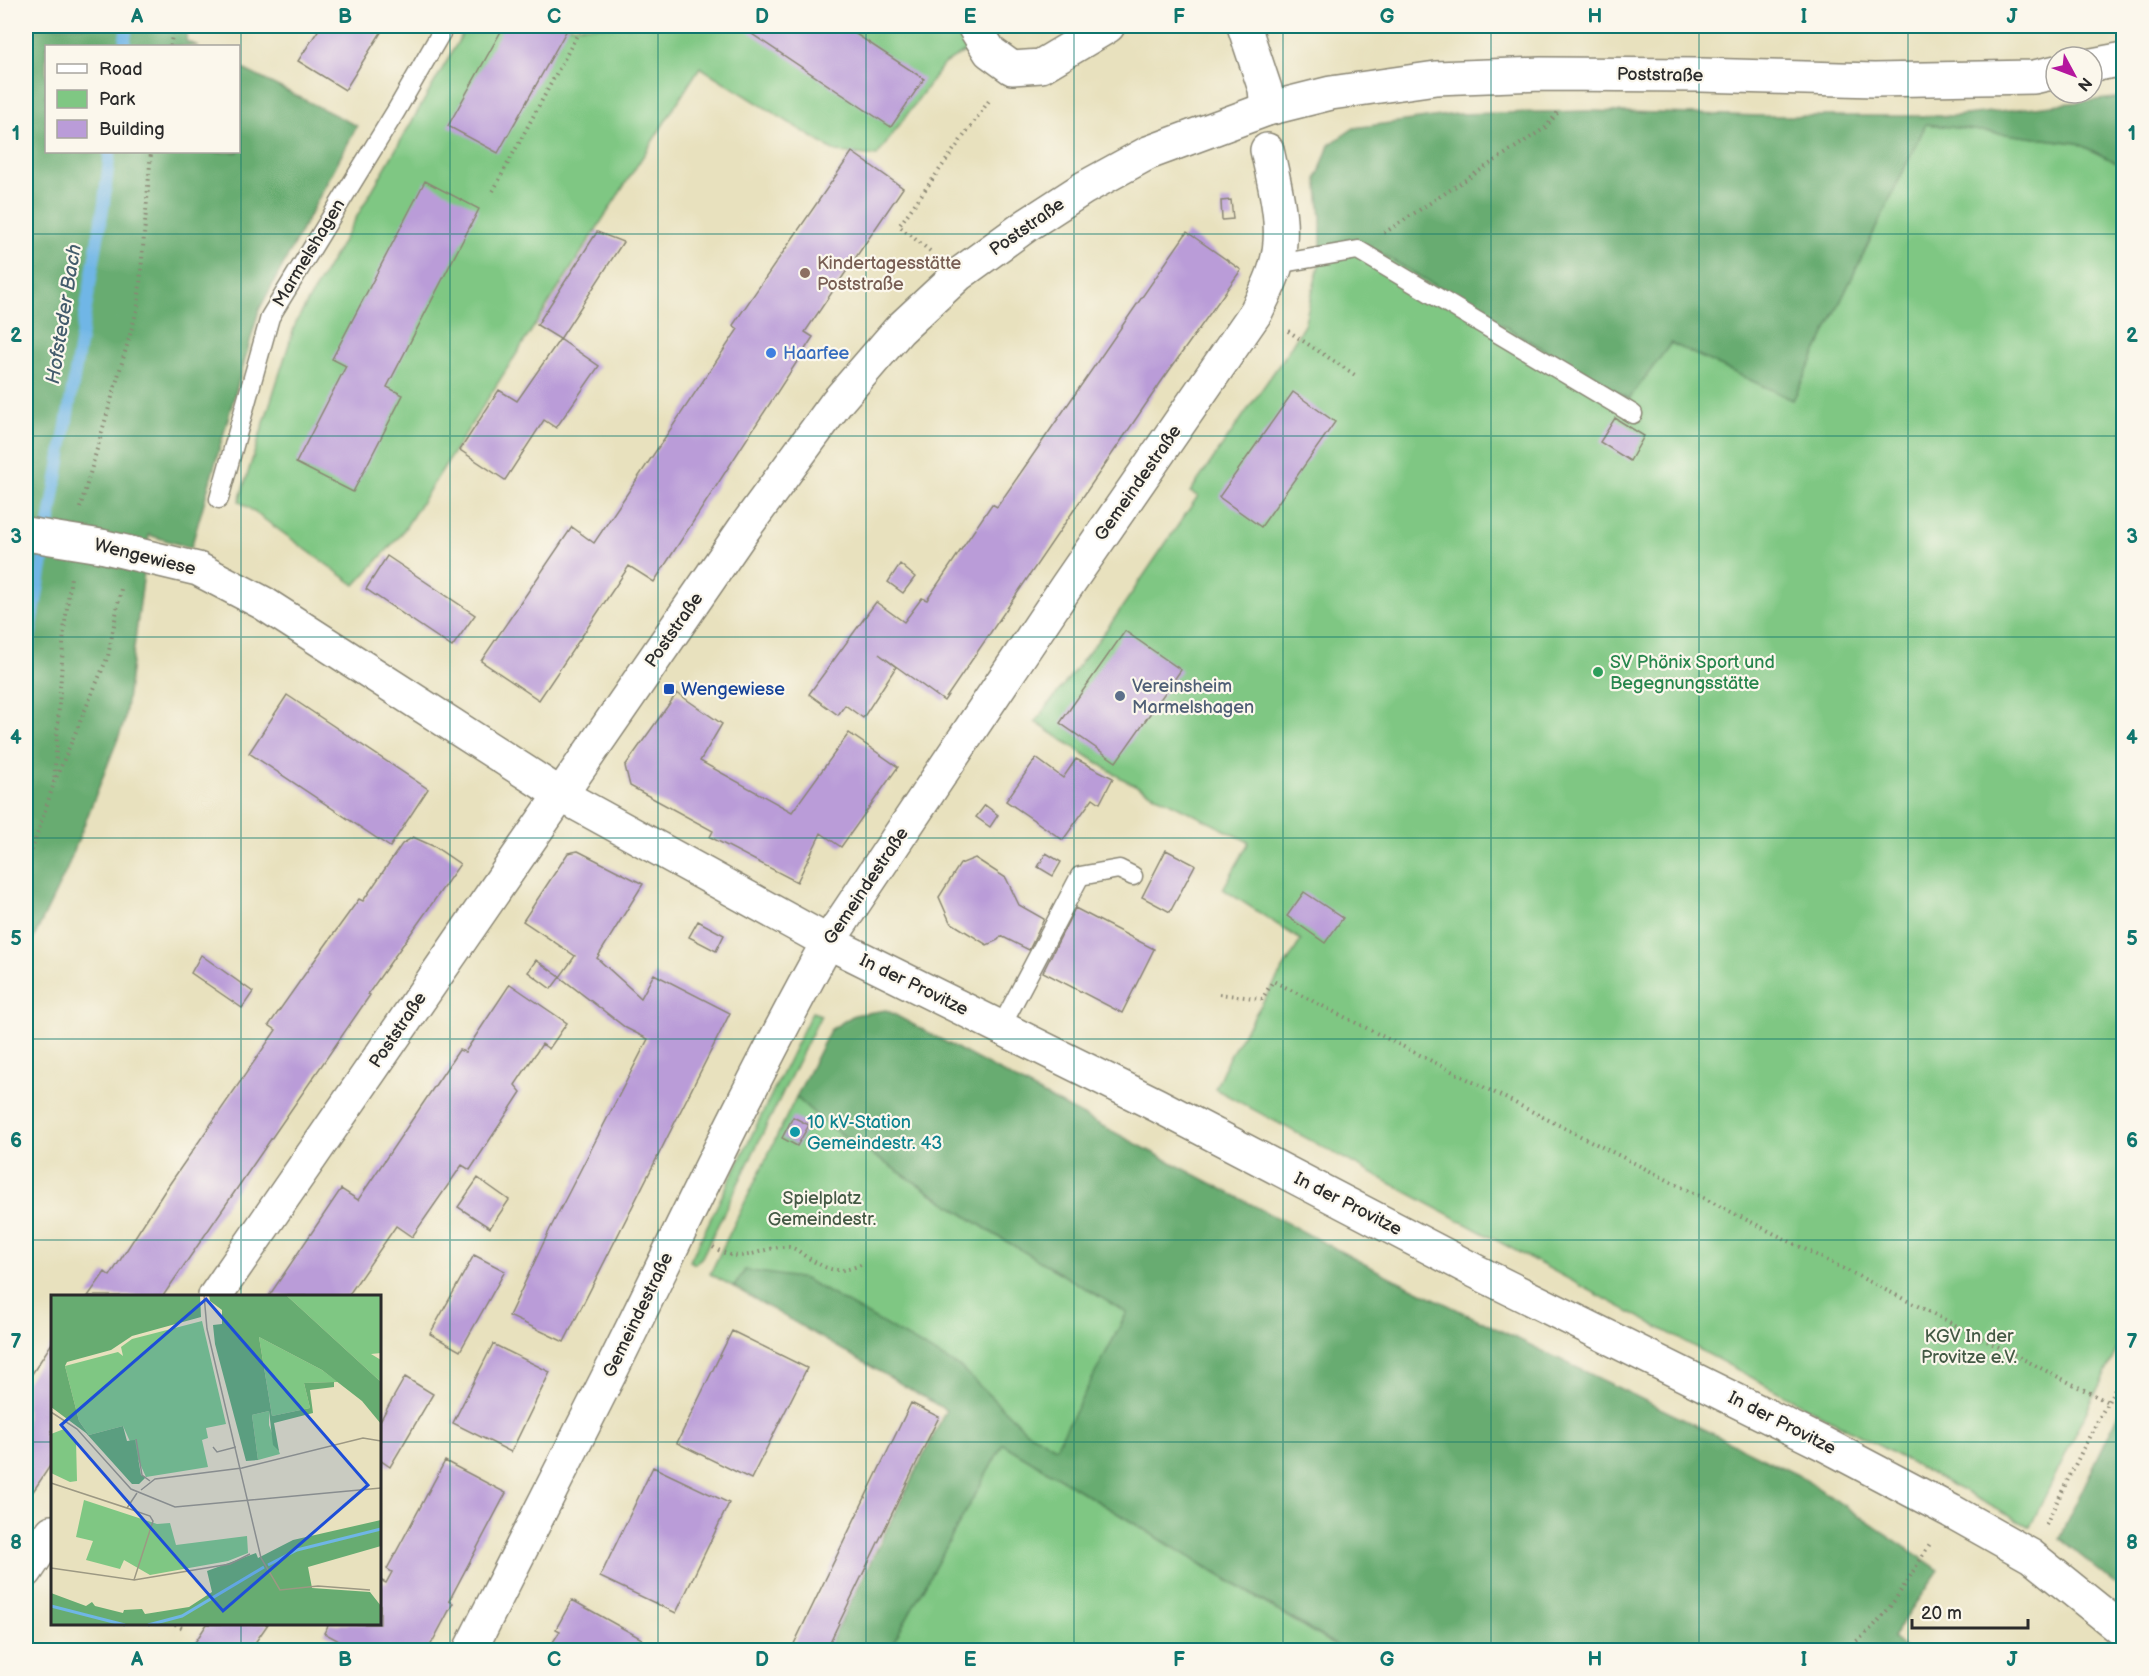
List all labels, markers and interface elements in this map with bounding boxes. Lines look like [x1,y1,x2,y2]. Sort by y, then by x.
text: A [130,5,144,29]
text: B [338,5,352,29]
text: C [547,5,561,29]
text: D [755,5,769,29]
text: E [964,5,977,29]
text: F [1173,5,1185,29]
text: G [1380,5,1395,29]
text: H [1588,5,1602,29]
text: I [1801,5,1807,29]
text: J [2007,5,2019,29]
legend [45,45,240,153]
north arrow [2044,45,2104,105]
text: Road [99,59,143,80]
street label: Poststraße [1617,64,1704,86]
text: N [2073,73,2095,95]
text: Park [99,89,135,110]
text: Building [99,119,165,140]
text: 1 [12,122,20,146]
text: 1 [2128,122,2136,146]
street label: Poststraße [986,193,1069,260]
street label: Marmelshagen [269,195,349,311]
water label: Hofsteder Bach [41,242,87,386]
place label: Kindertagesstätte Poststraße [817,253,961,295]
marker: Kindertagesstätte Poststraße [798,266,812,280]
text: 2 [10,324,22,348]
text: 2 [2126,324,2138,348]
place label: Haarfee [783,343,850,364]
marker: Haarfee [764,346,778,360]
street label: Gemeindestraße [1090,421,1186,545]
text: 3 [10,525,22,549]
text: 3 [2126,525,2138,549]
street label: Wengewiese [92,534,198,580]
street label: Poststraße [641,588,708,671]
place label: SV Phönix Sport und Begegnungsstätte [1610,652,1775,694]
marker: SV Phönix Sport und Begegnungsstätte [1591,665,1605,679]
place label: Vereinsheim Marmelshagen [1132,676,1254,718]
place label: Wengewiese [681,679,785,700]
marker: Wengewiese [662,682,676,696]
marker: Vereinsheim Marmelshagen [1113,689,1127,703]
text: 4 [10,726,22,750]
text: 4 [2126,726,2138,750]
street label: Gemeindestraße [819,823,913,948]
text: 5 [10,927,22,951]
text: 5 [2126,927,2138,951]
street label: In der Provitze [856,950,972,1020]
street label: Poststraße [365,988,431,1072]
place label: 10 kV-Station Gemeindestr. 43 [807,1112,942,1154]
marker: 10 kV-Station Gemeindestr. 43 [788,1125,802,1139]
text: 6 [10,1129,22,1153]
text: 6 [2126,1129,2138,1153]
street label: In der Provitze [1291,1168,1406,1240]
park label: Spielplatz Gemeindestr. [768,1188,876,1230]
street label: Gemeindestraße [599,1249,678,1381]
inset map [51,1295,381,1625]
park label: KGV In der Provitze e.V. [1921,1326,2017,1368]
text: 7 [10,1330,22,1354]
text: 7 [2126,1330,2138,1354]
street label: In der Provitze [1725,1387,1840,1459]
text: 8 [10,1531,22,1555]
text: 8 [2126,1531,2138,1555]
scale bar [1912,1592,2028,1630]
text: 20 m [1921,1603,1962,1624]
text: A [130,1648,144,1672]
text: B [338,1648,352,1672]
text: C [547,1648,561,1672]
text: D [755,1648,769,1672]
text: E [964,1648,977,1672]
text: F [1173,1648,1185,1672]
text: G [1380,1648,1395,1672]
text: H [1588,1648,1602,1672]
text: I [1801,1648,1807,1672]
text: J [2007,1648,2019,1672]

